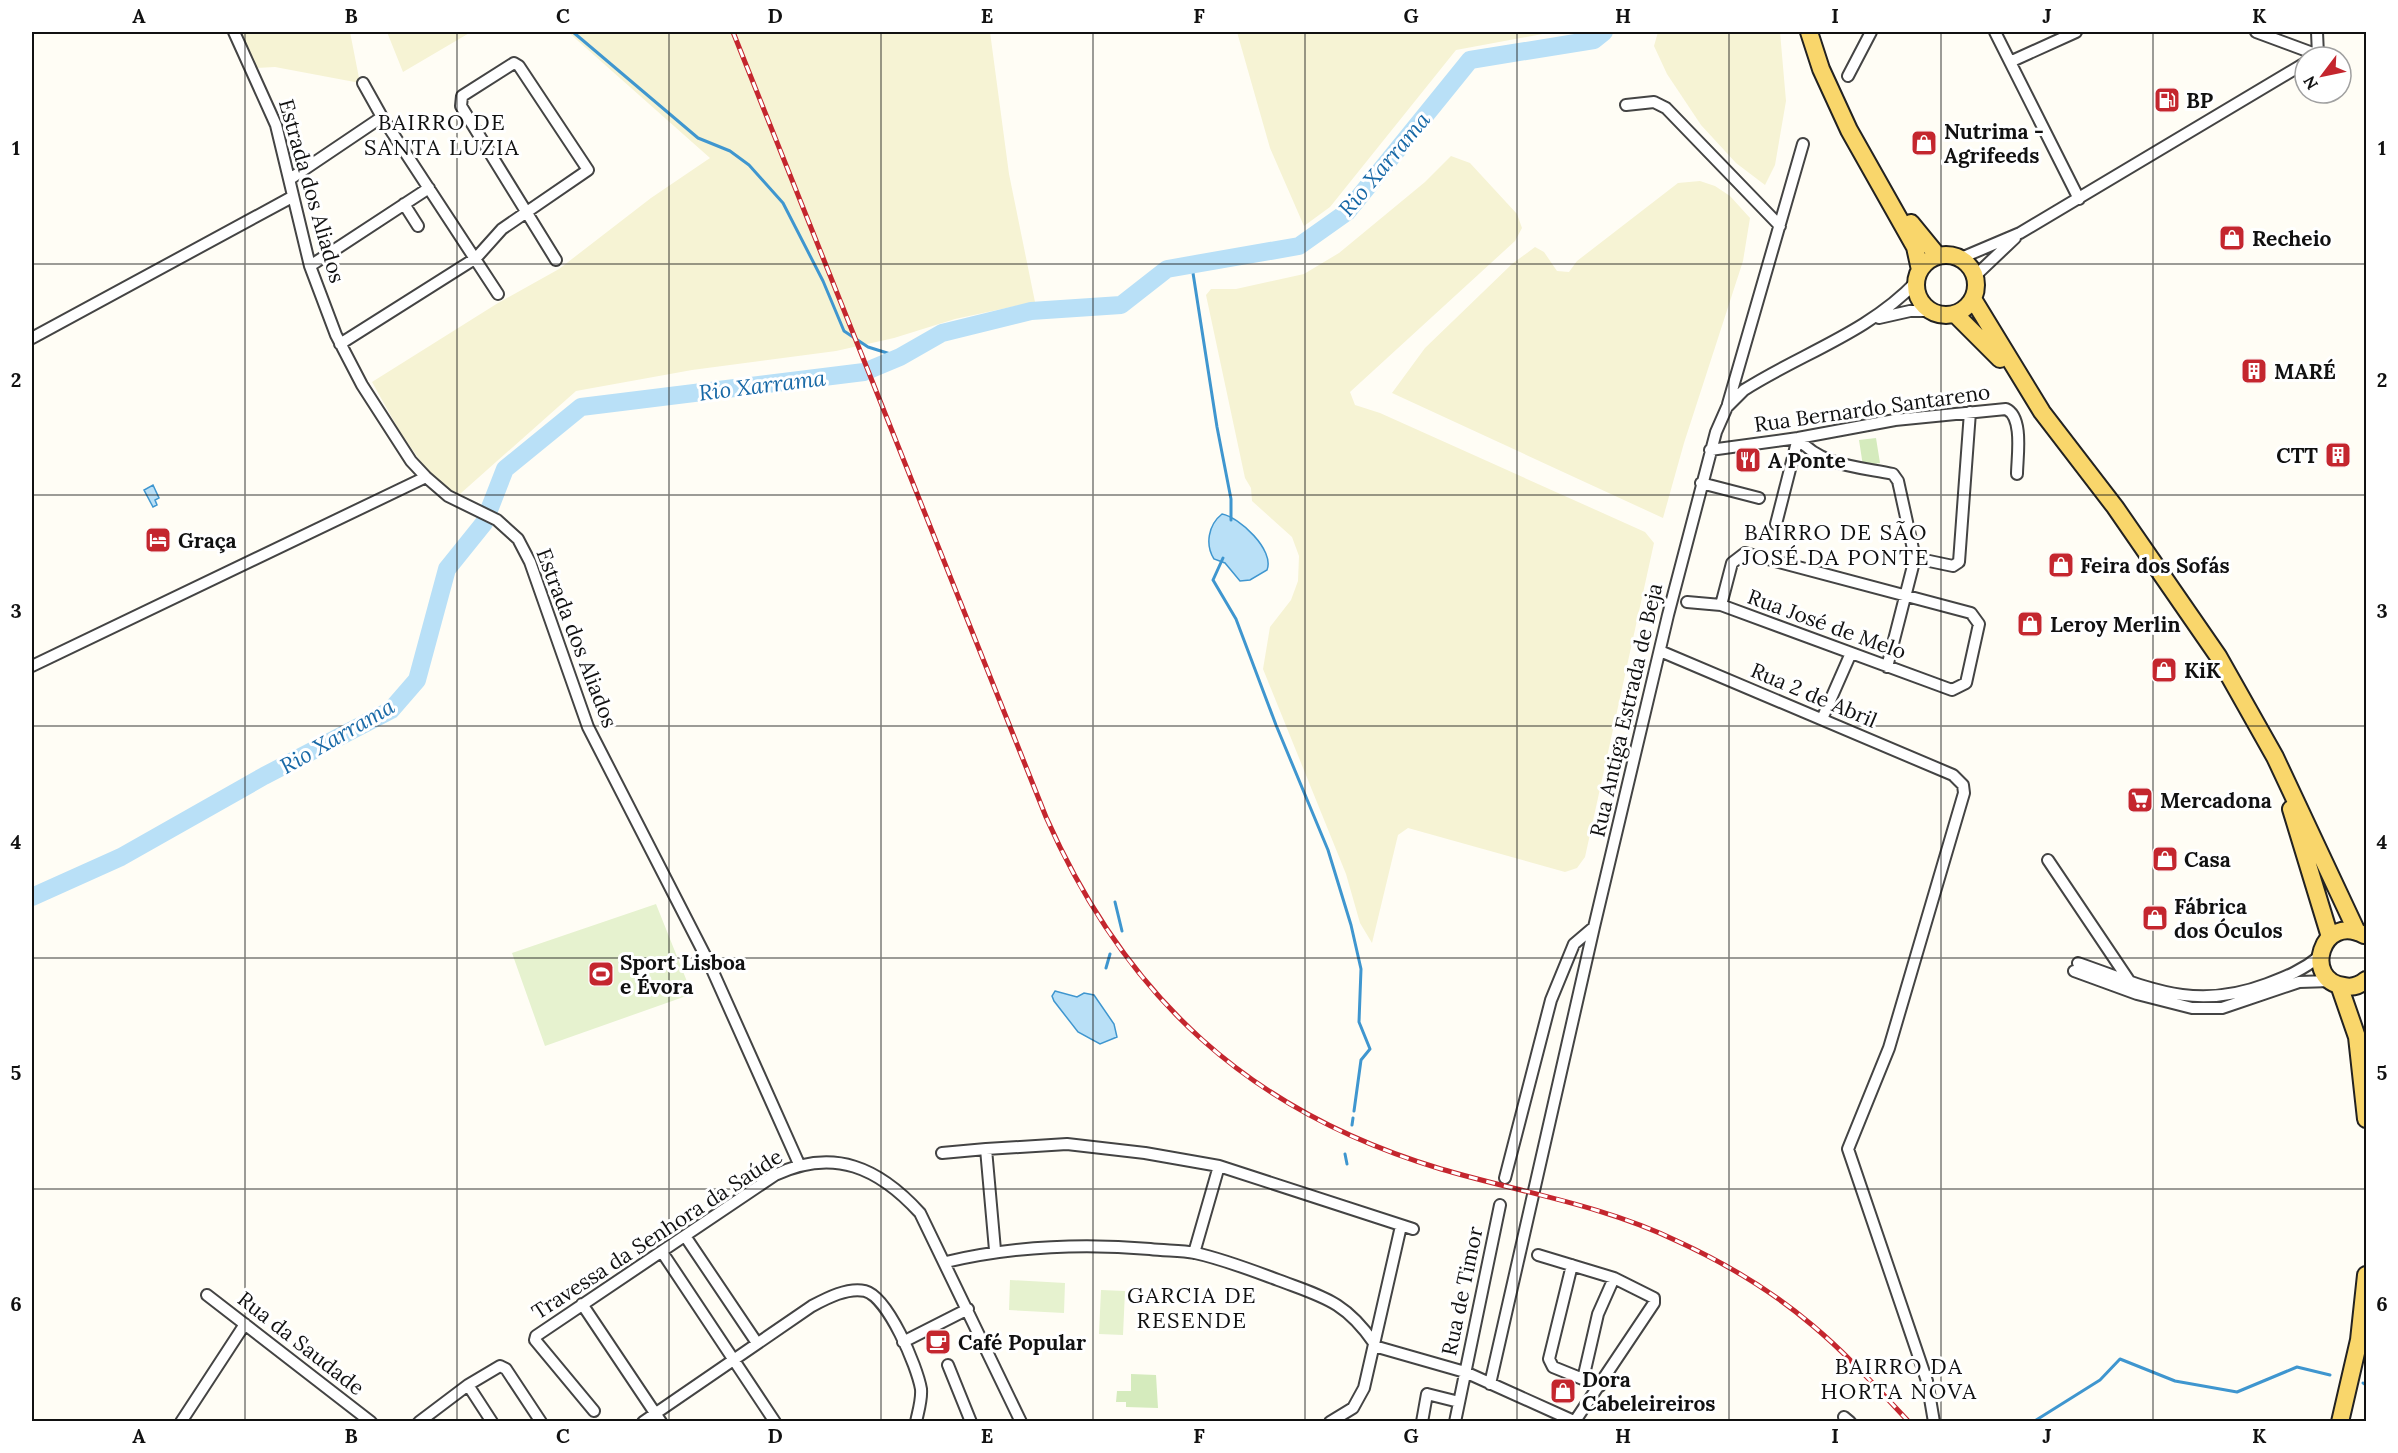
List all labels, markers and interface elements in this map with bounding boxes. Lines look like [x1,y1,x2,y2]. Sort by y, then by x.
text: A [132,3,146,28]
text: B [344,3,358,28]
text: C [556,3,570,28]
text: D [767,3,783,28]
text: E [981,3,993,28]
text: F [1193,3,1205,28]
text: G [1403,3,1419,28]
text: H [1615,3,1631,28]
text: I [1831,3,1839,28]
text: J [2042,3,2052,28]
text: K [2252,3,2267,28]
north arrow [2293,45,2353,105]
text: N [2299,72,2322,93]
fuel station icon: BP [2152,85,2182,115]
place label: BP [2186,87,2214,114]
street label: Estrada dos Aliados [273,96,351,286]
water label: Rio Xarrama [1332,105,1436,222]
district label: BAIRRO DE SANTA LUZIA [364,108,520,161]
place label: Nutrima - Agrifeeds [1944,118,2044,169]
shop icon: Nutrima - Agrifeeds [1909,128,1939,158]
text: 1 [12,135,20,160]
text: 1 [2378,135,2386,160]
shop icon: Recheio [2217,223,2247,253]
place label: Recheio [2252,225,2331,252]
building icon: MARÉ [2239,356,2269,386]
place label: MARÉ [2274,358,2336,385]
water label: Rio Xarrama [697,363,828,407]
text: 2 [11,367,21,392]
text: 2 [2377,367,2387,392]
street label: Rua Bernardo Santareno [1752,378,1992,438]
building icon: CTT [2323,440,2353,470]
place label: CTT [2276,442,2318,469]
restaurant icon: A Ponte [1733,445,1763,475]
place label: A Ponte [1768,447,1846,474]
district label: BAIRRO DE SÃO JOSÉ DA PONTE [1741,518,1930,571]
hotel icon: Graça [143,525,173,555]
place label: Graça [178,527,237,554]
street label: Estrada dos Aliados [530,545,624,731]
shop icon: Feira dos Sofás [2046,550,2076,580]
place label: Feira dos Sofás [2080,552,2230,579]
street label: Rua Antiga Estrada de Beja [1584,580,1668,840]
street label: Rua José de Melo [1744,583,1910,665]
text: 3 [10,598,22,623]
text: 3 [2376,598,2388,623]
shop icon: Leroy Merlin [2015,609,2045,639]
place label: Leroy Merlin [2050,611,2181,638]
shop icon: KiK [2149,655,2179,685]
street label: Rua 2 de Abril [1747,656,1881,734]
place label: KiK [2184,657,2221,684]
water label: Rio Xarrama [275,692,400,780]
supermarket icon: Mercadona [2125,785,2155,815]
place label: Mercadona [2160,787,2272,814]
text: 4 [11,829,22,854]
text: 4 [2377,829,2388,854]
shop icon: Casa [2150,844,2180,874]
place label: Casa [2184,846,2231,873]
place label: Fábrica dos Óculos [2174,893,2283,944]
shop icon: Fábrica dos Óculos [2140,903,2170,933]
place label: Sport Lisboa e Évora [620,949,746,1000]
sports icon: Sport Lisboa e Évora [586,959,616,989]
text: 5 [11,1060,22,1085]
text: 5 [2377,1060,2388,1085]
street label: Travessa da Senhora da Saúde [527,1143,787,1325]
street label: Rua de Timor [1435,1224,1489,1358]
district label: GARCIA DE RESENDE [1127,1281,1257,1334]
street label: Rua da Saudade [232,1285,370,1401]
text: 6 [10,1291,22,1316]
text: 6 [2376,1291,2388,1316]
cafe icon: Café Popular [923,1327,953,1357]
place label: Café Popular [958,1329,1086,1356]
district label: BAIRRO DA HORTA NOVA [1820,1352,1978,1405]
place label: Dora Cabeleireiros [1582,1366,1716,1417]
shop icon: Dora Cabeleireiros [1548,1376,1578,1406]
text: A [132,1423,146,1448]
text: B [344,1423,358,1448]
text: C [556,1423,570,1448]
text: D [767,1423,783,1448]
text: E [981,1423,993,1448]
text: F [1193,1423,1205,1448]
text: G [1403,1423,1419,1448]
text: H [1615,1423,1631,1448]
text: I [1831,1423,1839,1448]
text: J [2042,1423,2052,1448]
text: K [2252,1423,2267,1448]

